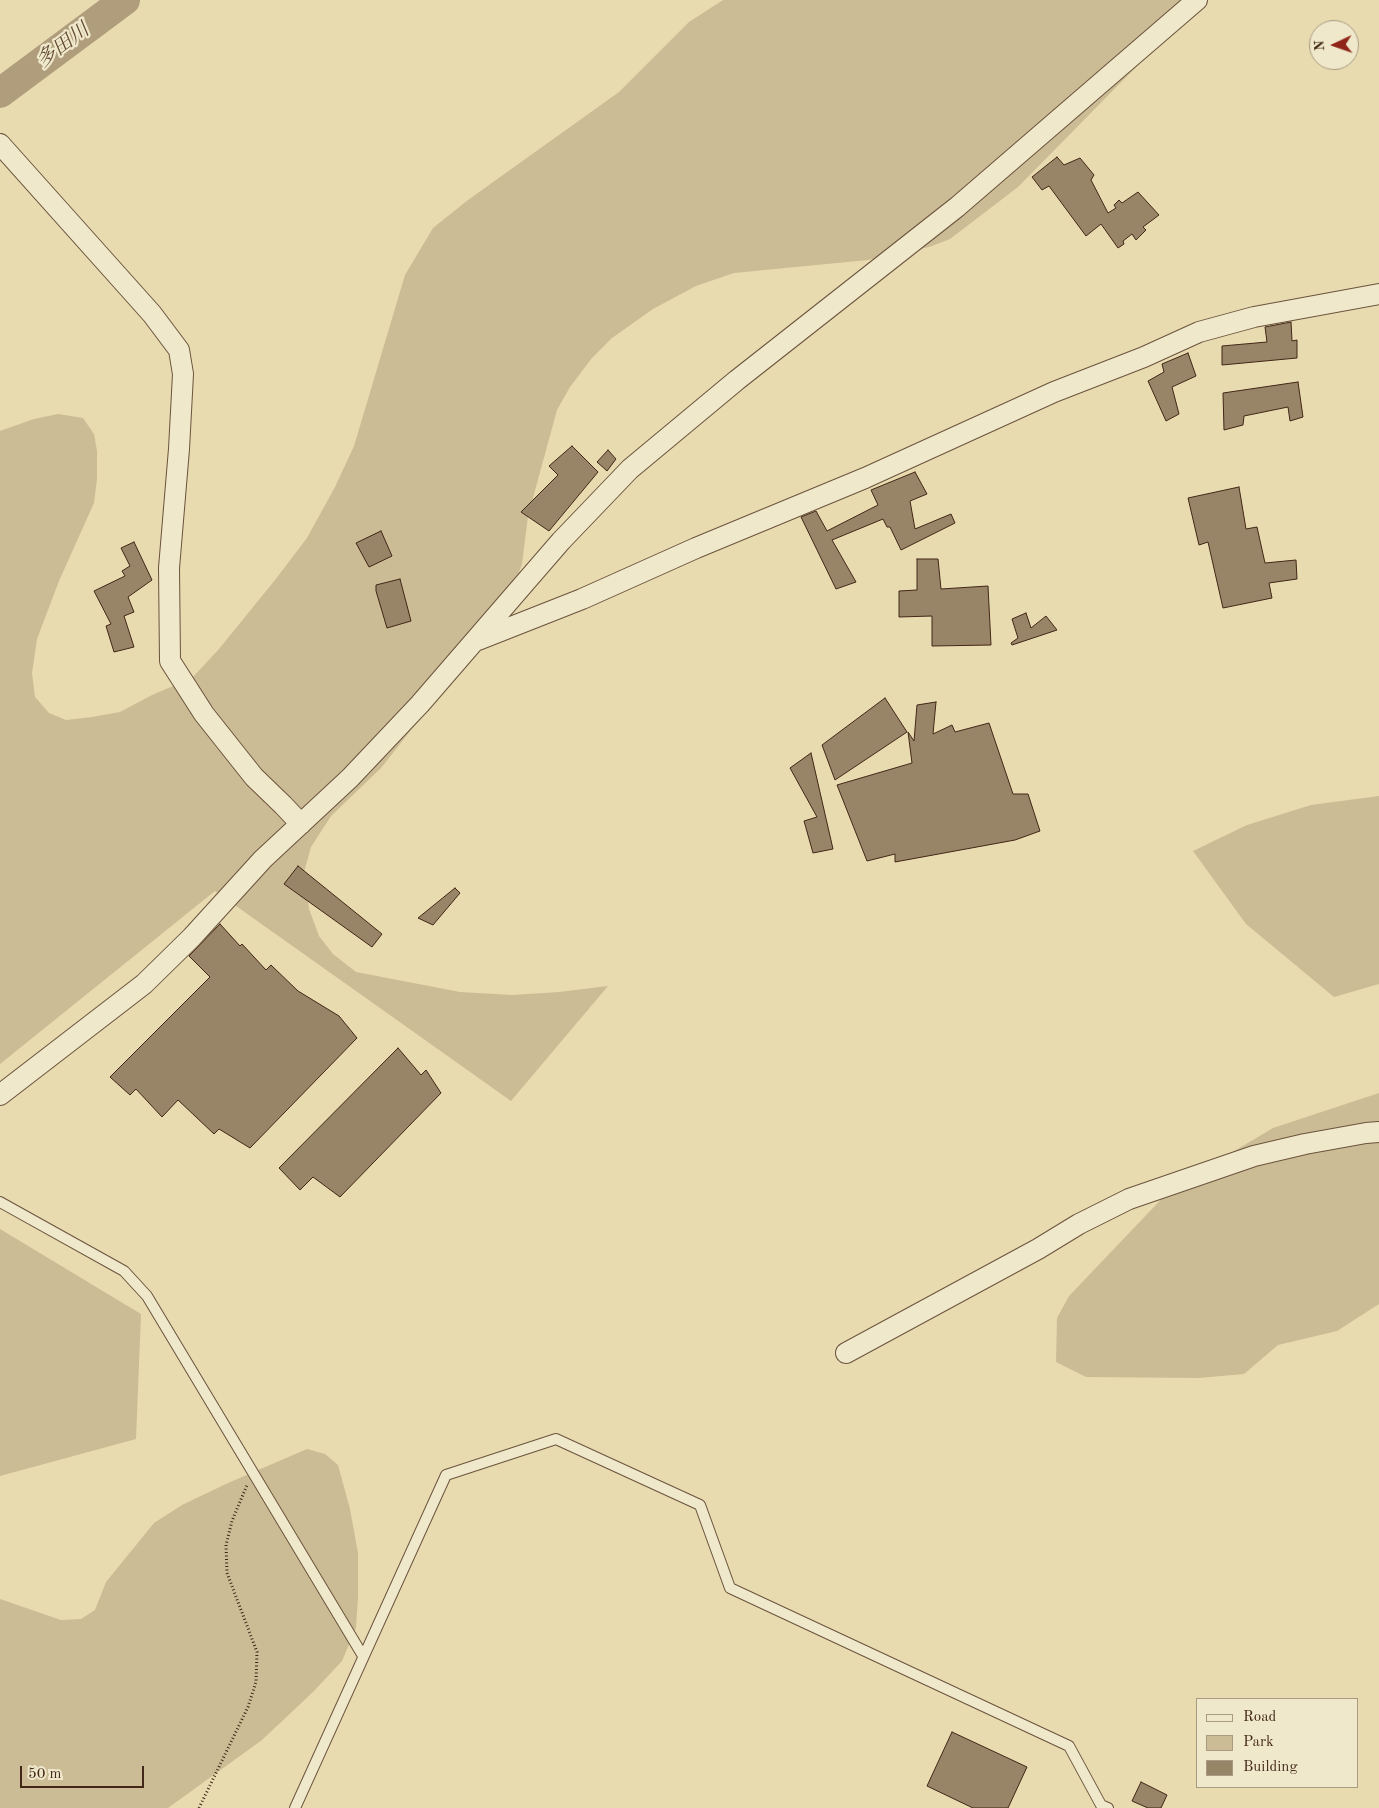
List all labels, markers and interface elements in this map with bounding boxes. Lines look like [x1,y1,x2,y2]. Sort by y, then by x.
water label: 多田川 [32,18,94,74]
north arrow [1309,20,1359,70]
text: N [1313,40,1327,51]
legend [1196,1698,1359,1788]
text: Road [1243,1710,1276,1725]
text: Park [1243,1735,1274,1750]
scale bar [22,1756,146,1788]
text: Building [1243,1760,1298,1775]
text: 50 m [28,1767,62,1782]

